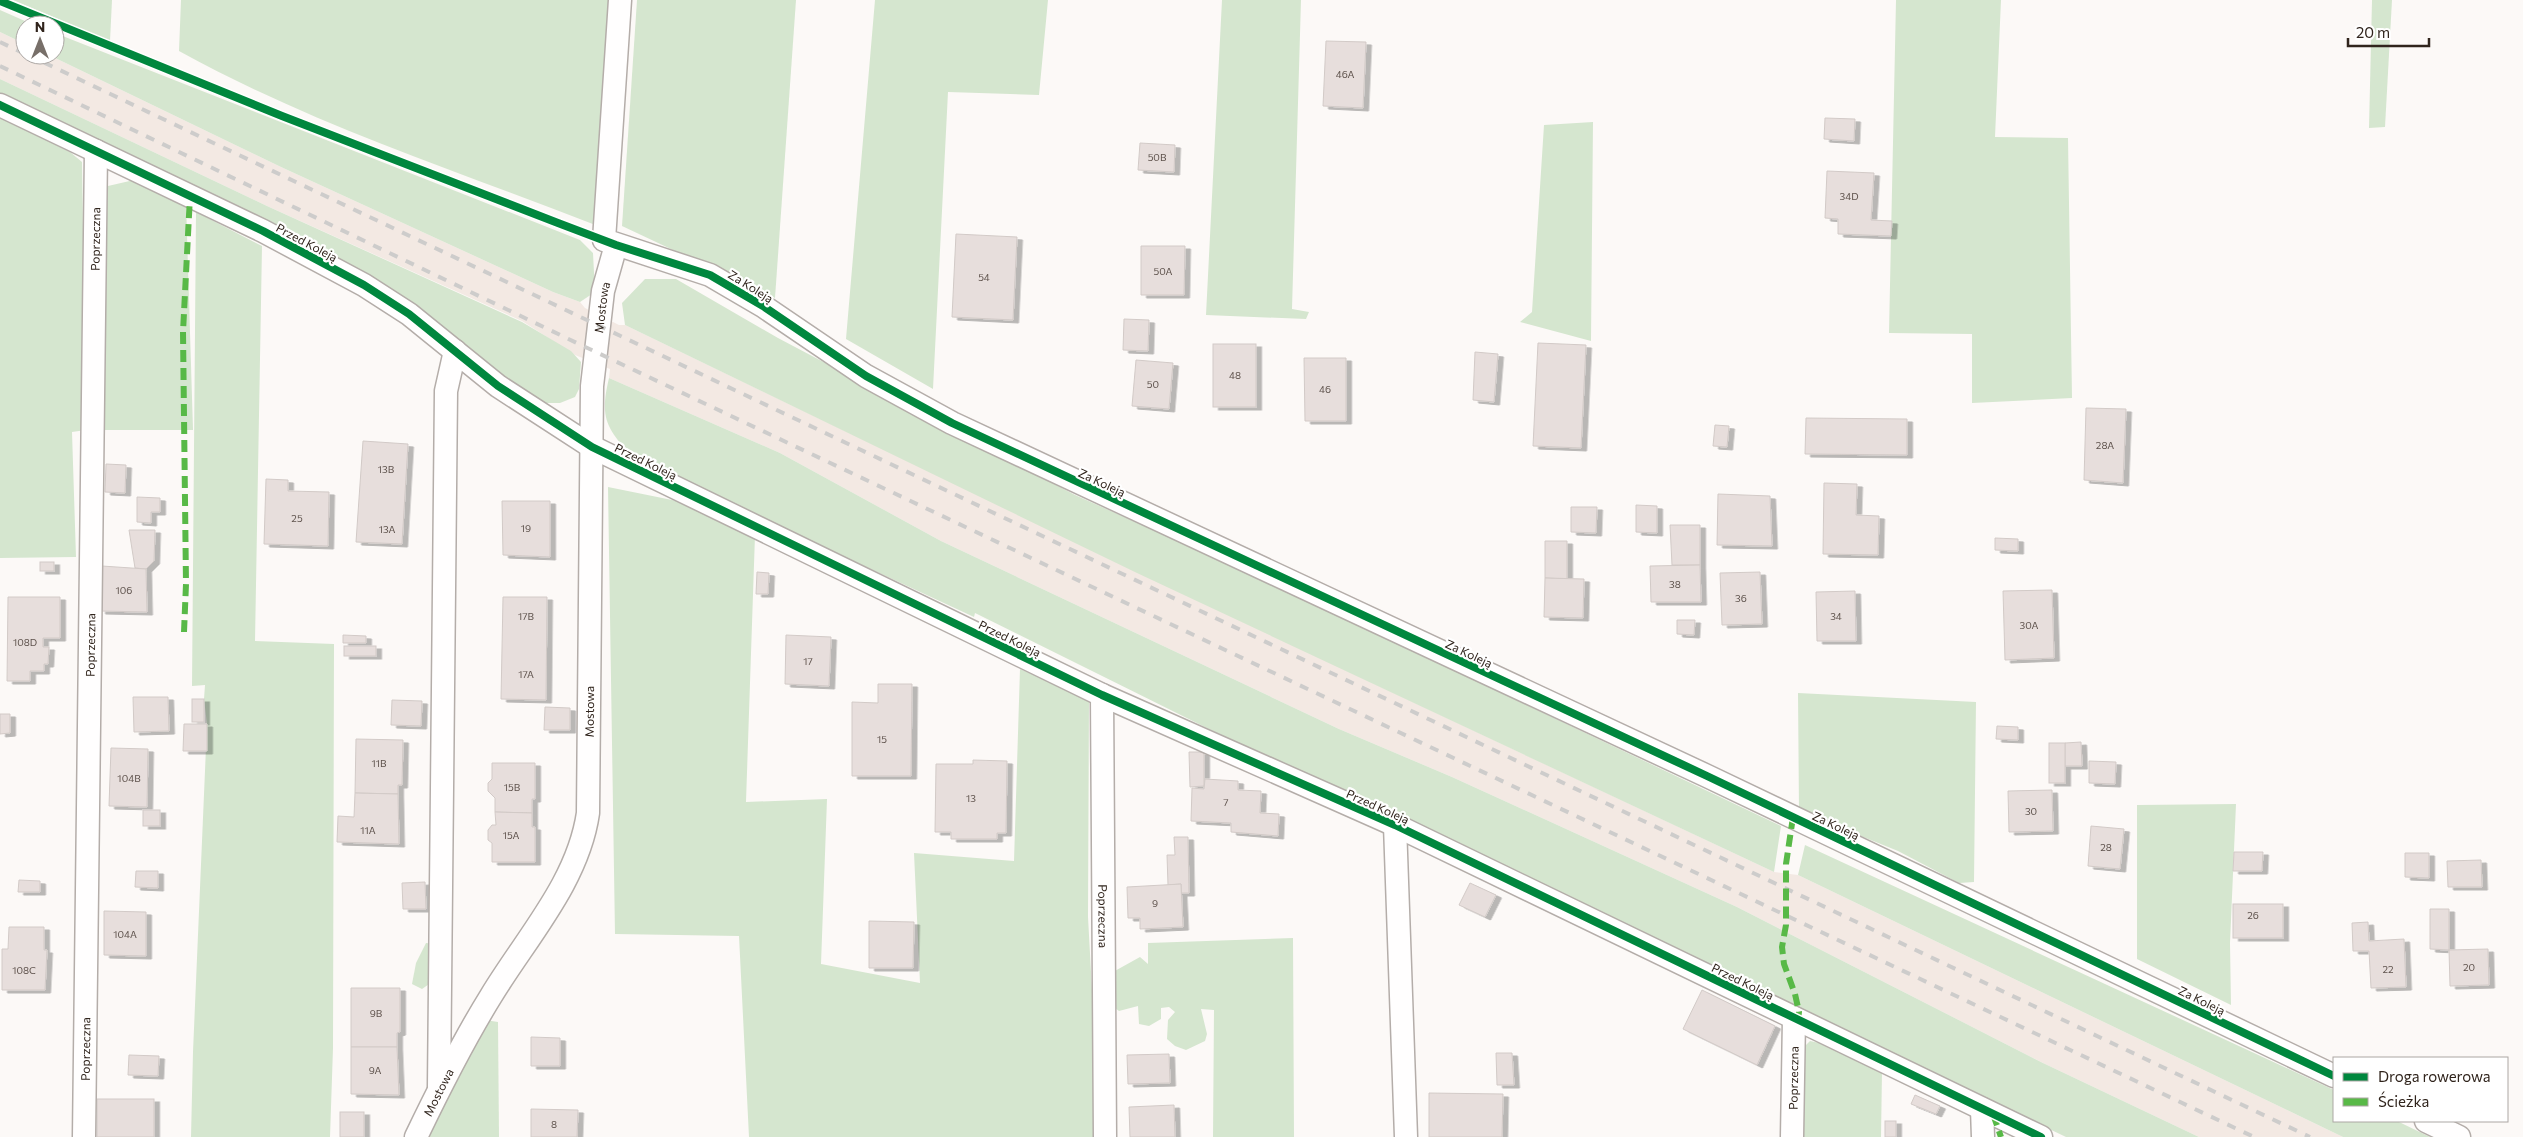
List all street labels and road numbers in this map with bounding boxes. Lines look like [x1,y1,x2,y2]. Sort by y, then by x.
street label: Poprzeczna [88,207,102,271]
street label: Przed Koleją [274,220,340,264]
street label: Za Koleją [726,267,776,305]
street label: Mostowa [591,280,612,334]
street label: Przed Koleją [613,440,679,482]
street label: Za Koleją [1076,465,1128,499]
street label: Poprzeczna [83,613,97,677]
street label: Przed Koleją [977,617,1043,659]
street label: Za Koleją [1443,636,1495,670]
street label: Mostowa [582,686,596,737]
street label: Przed Koleją [1344,786,1412,826]
street label: Za Koleją [1810,808,1862,842]
street label: Poprzeczna [1096,884,1111,948]
street label: Przed Koleją [1710,960,1776,1002]
street label: Za Koleją [2176,983,2228,1017]
street label: Poprzeczna [78,1017,92,1081]
street label: Poprzeczna [1785,1046,1801,1110]
street label: Mostowa [420,1066,456,1118]

